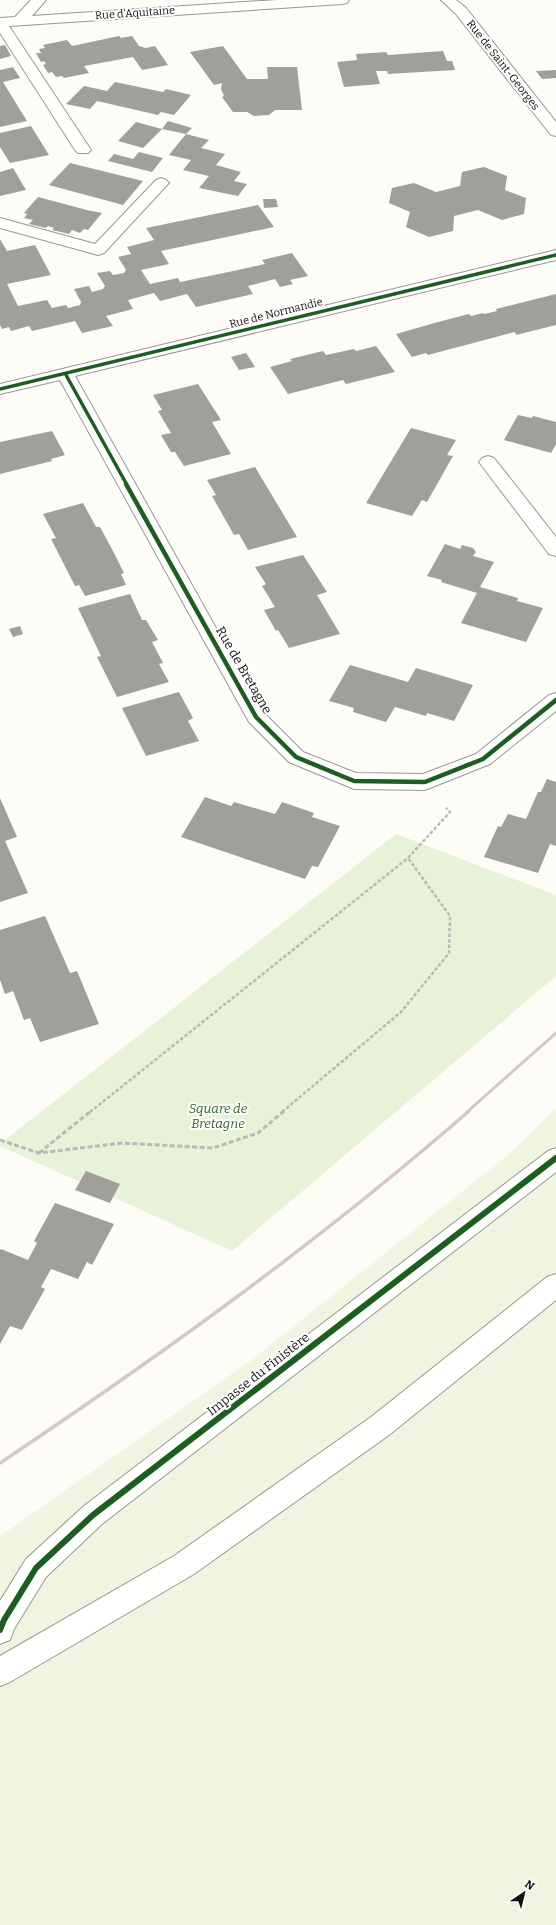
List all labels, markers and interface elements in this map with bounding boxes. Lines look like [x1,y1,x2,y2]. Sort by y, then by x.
street label: Rue d'Aquitaine [95,4,175,22]
street label: Rue de Saint-Georges [464,17,542,113]
street label: Rue de Normandie [228,295,324,331]
street label: Rue de Bretagne [213,624,275,716]
park label: Square de Bretagne [189,1101,248,1131]
street label: Impasse du Finistère [204,1329,312,1419]
north arrow [504,1873,544,1913]
text: N [522,1877,537,1893]

